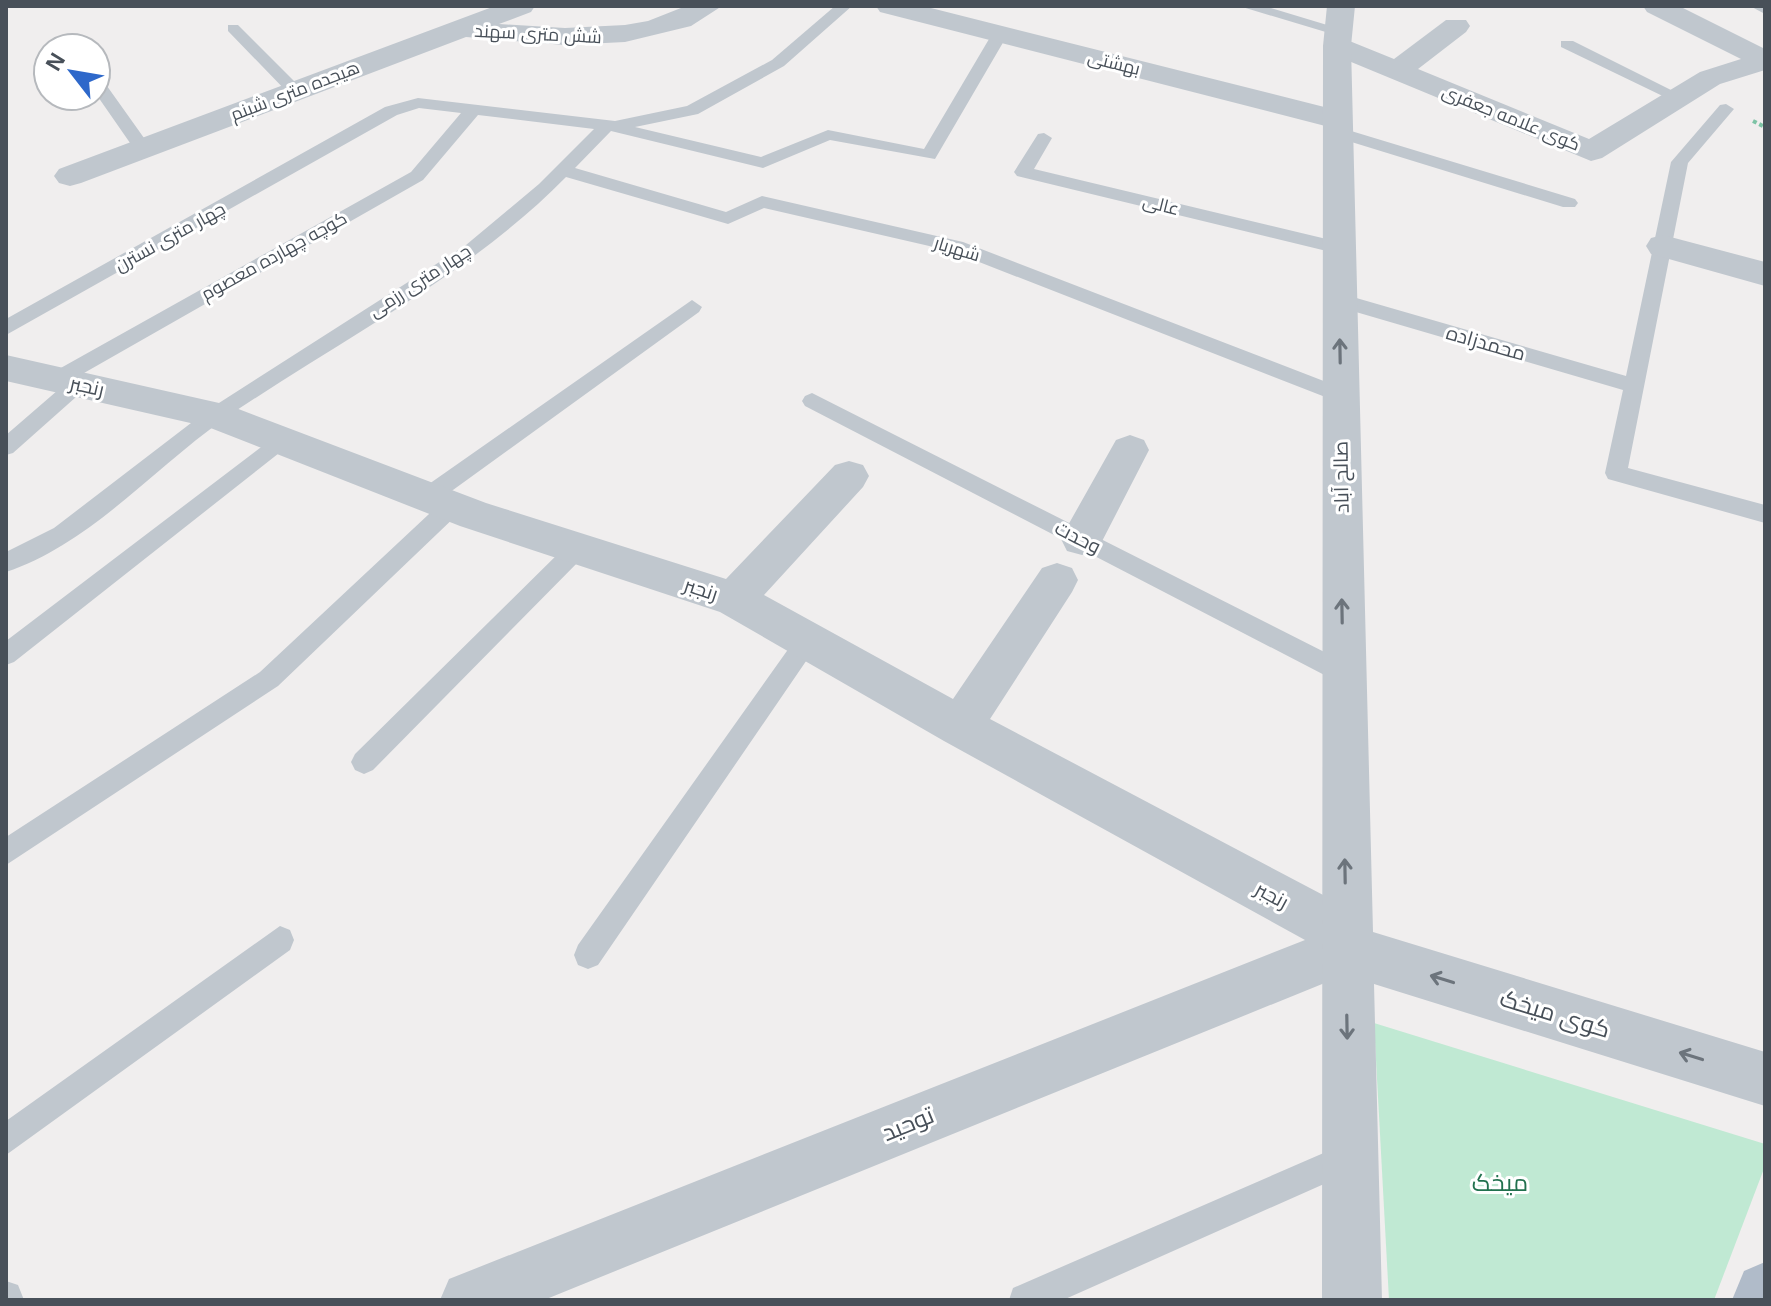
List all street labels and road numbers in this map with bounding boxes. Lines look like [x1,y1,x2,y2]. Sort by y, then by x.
street label: شش متری سهند [474,21,602,48]
street label: بهشتی [1085,47,1142,80]
street label: هیجده متری شبنم [228,57,363,127]
street label: کوی علامه جعفری [1439,81,1583,156]
street label: عالی [1140,191,1181,220]
street label: چهار متری نسترن [111,198,230,277]
street label: کوچه چهارده معصوم [198,208,351,306]
street label: شهریار [930,232,982,266]
street label: چهار متری رزمی [365,241,476,323]
street label: محمدزاده [1444,321,1528,366]
street label: رنجبر [66,371,106,402]
street label: صالح آباد [1329,441,1356,513]
street label: وحدت [1051,516,1105,559]
street label: رنجبر [680,573,721,606]
street label: رنجبر [1250,877,1292,914]
street label: کوی میخک [1497,984,1613,1044]
street label: توحید [878,1101,938,1146]

